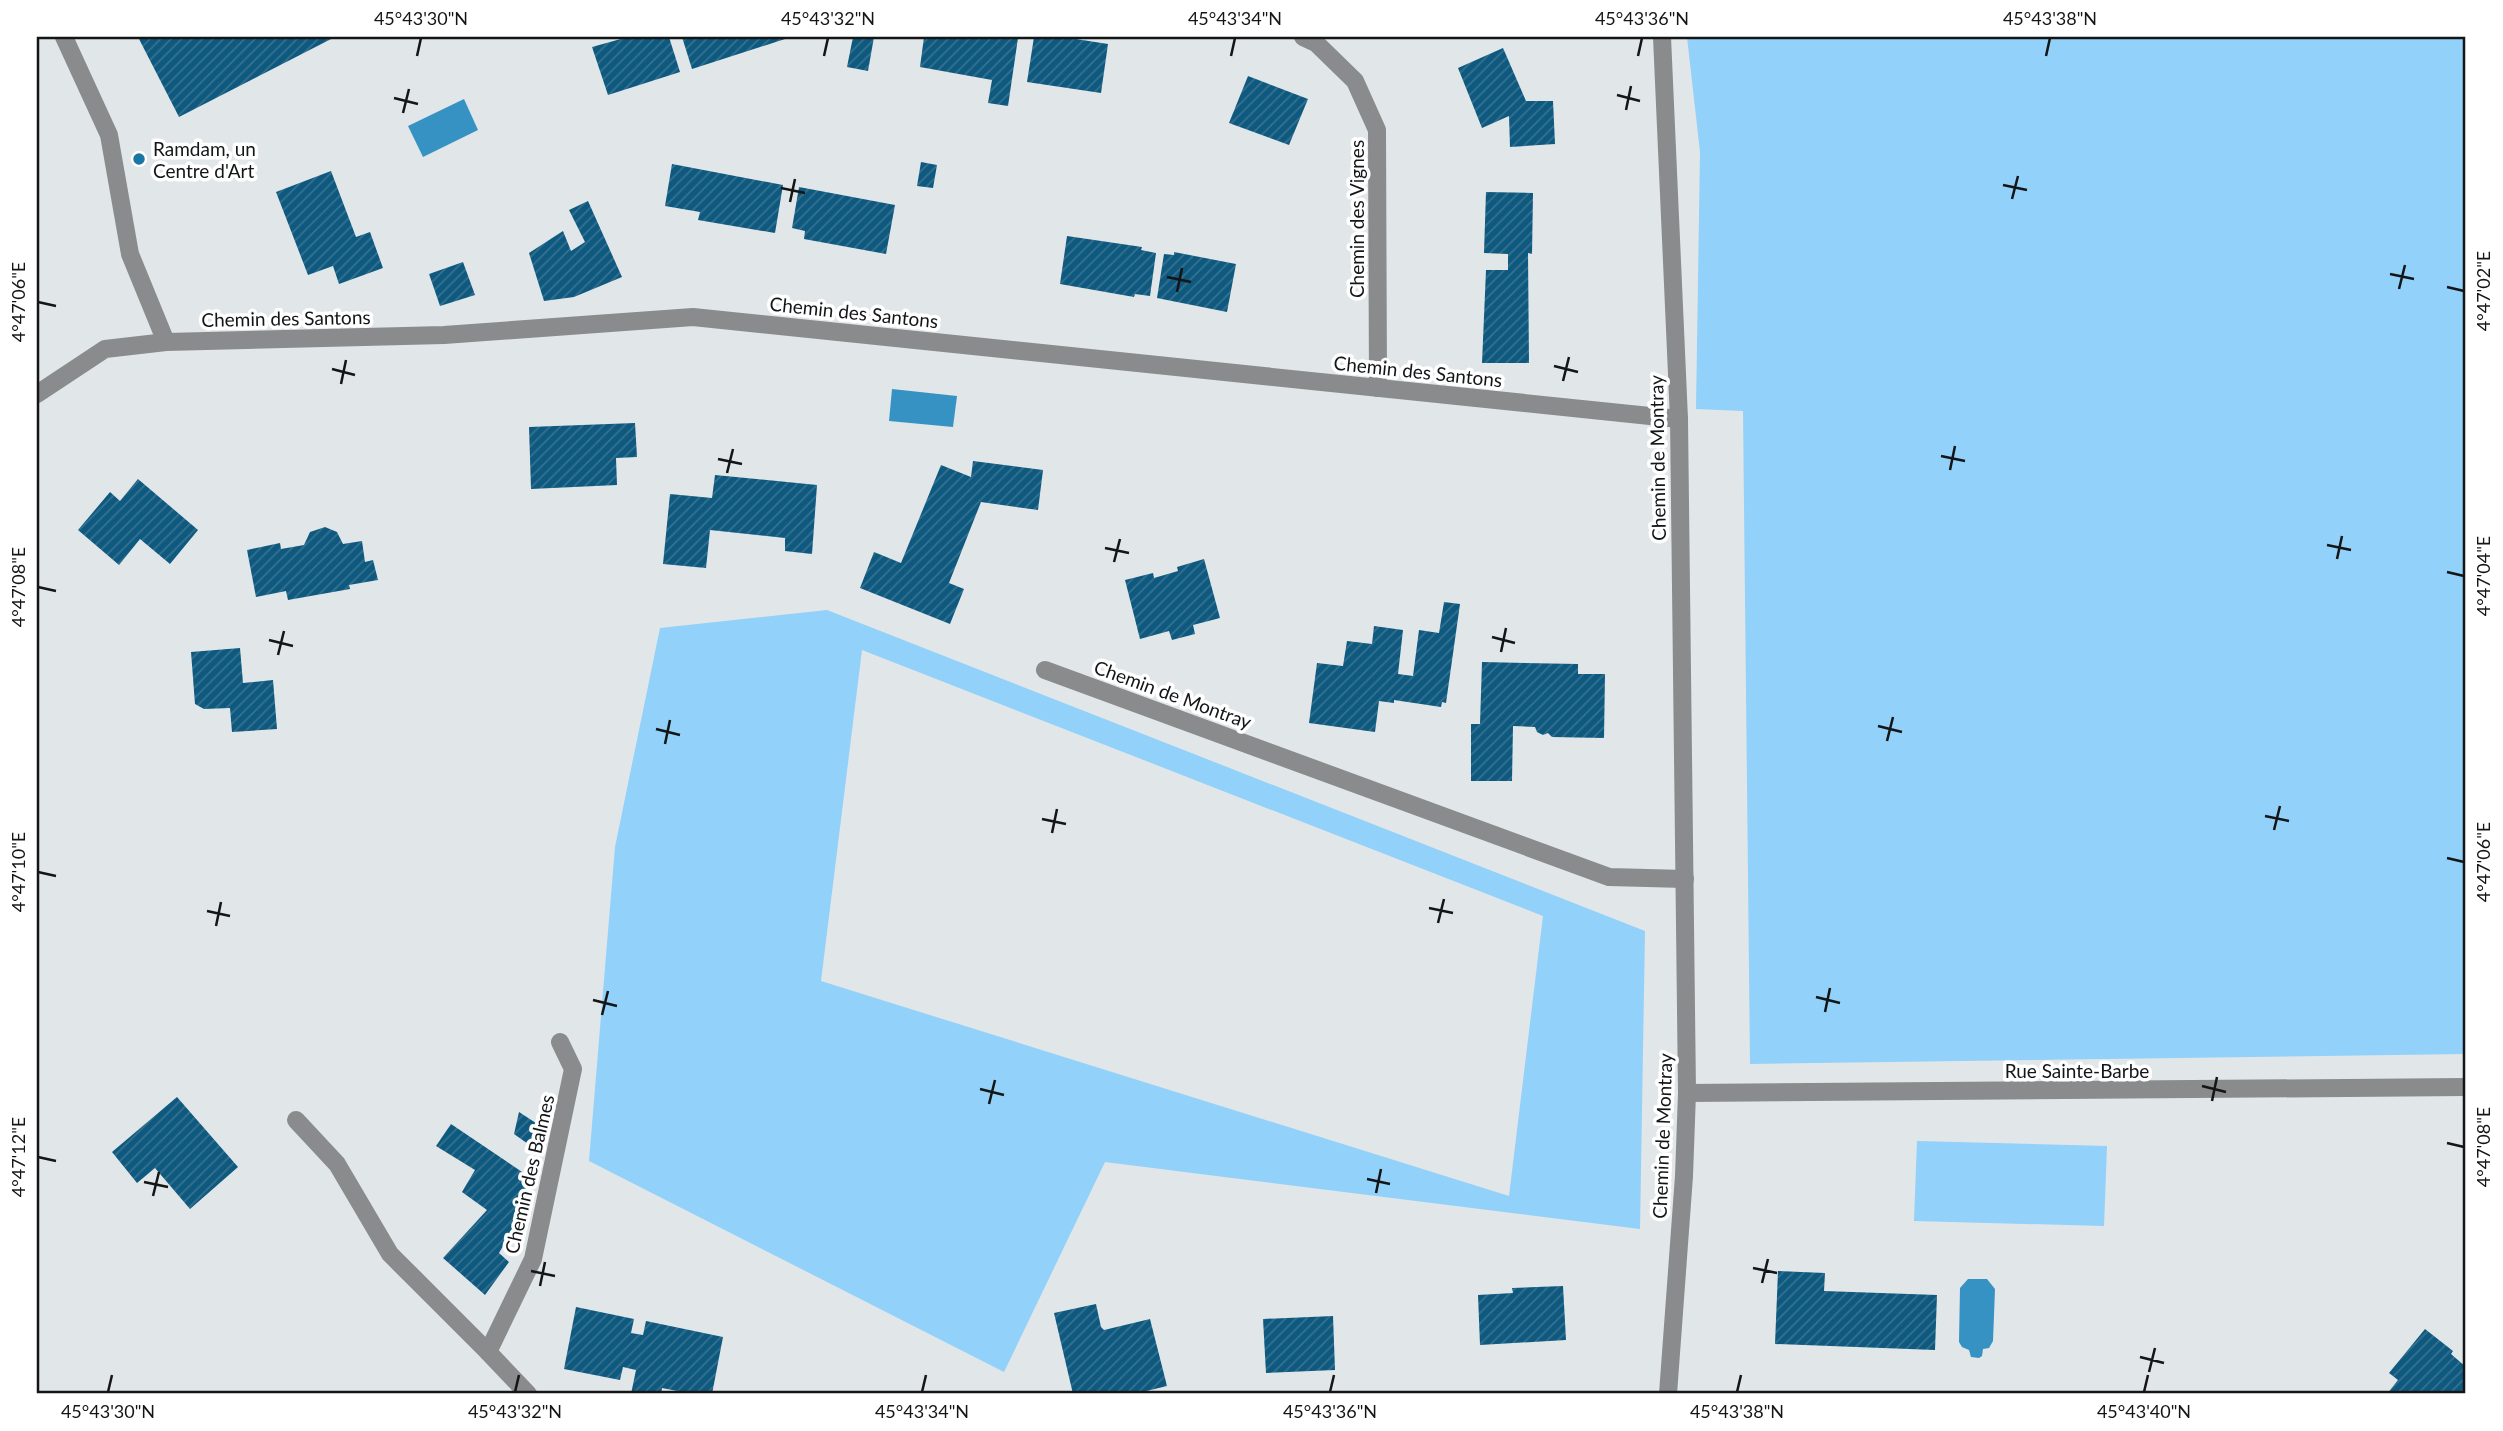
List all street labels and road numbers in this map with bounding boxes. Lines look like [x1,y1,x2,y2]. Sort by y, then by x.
street label: Chemin des Vignes [1345,140,1368,298]
street label: Chemin des Santons [769,292,939,332]
street label: Chemin des Santons [201,305,371,331]
street label: Chemin des Santons [1333,351,1503,391]
street label: Chemin de Montray [1644,375,1670,541]
street label: Chemin de Montray [1091,655,1255,733]
street label: Chemin de Montray [1648,1053,1676,1219]
street label: Rue Sainte-Barbe [2005,1059,2149,1082]
street label: Chemin des Balmes [499,1092,559,1256]

